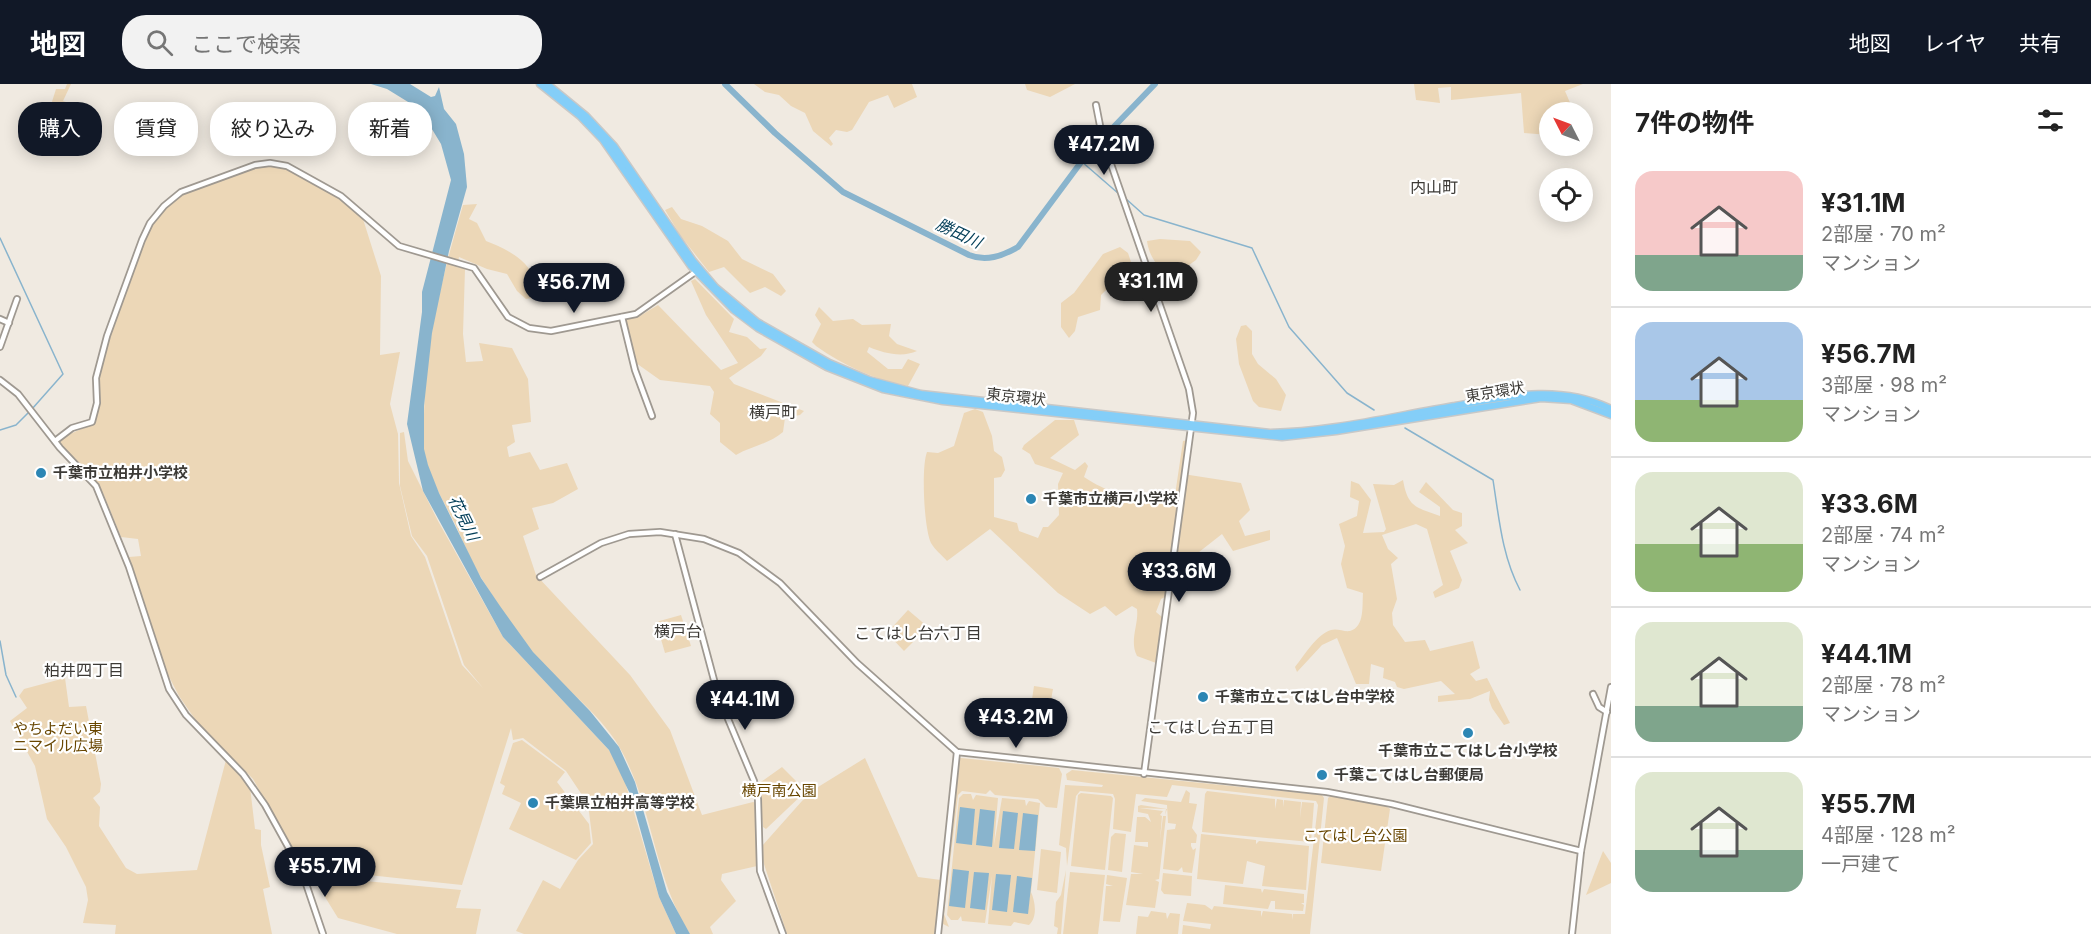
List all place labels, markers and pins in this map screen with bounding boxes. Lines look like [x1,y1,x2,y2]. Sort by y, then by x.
pin: ¥47.2M [1055,125,1153,176]
pin: ¥31.1M [1102,262,1200,313]
pin: ¥56.7M [525,263,623,314]
place label: 千葉市立柏井小学校 [53,463,188,482]
marker: 千葉市立柏井小学校 [34,466,48,480]
place label: 千葉市立横戸小学校 [1043,489,1178,508]
marker: 千葉市立横戸小学校 [1024,492,1038,506]
pin: ¥33.6M [1130,552,1228,603]
pin: ¥44.1M [696,680,794,731]
place label: 千葉市立こてはし台中学校 [1215,687,1395,706]
marker: 千葉市立こてはし台中学校 [1196,690,1210,704]
pin: ¥43.2M [967,698,1065,749]
marker: 千葉市立こてはし台小学校 [1461,726,1475,740]
place label: 千葉市立こてはし台小学校 [1378,741,1558,760]
place label: 千葉こてはし台郵便局 [1334,765,1484,784]
marker: 千葉こてはし台郵便局 [1315,768,1329,782]
place label: 千葉県立柏井高等学校 [545,793,695,812]
marker: 千葉県立柏井高等学校 [526,796,540,810]
pin: ¥55.7M [276,847,374,898]

